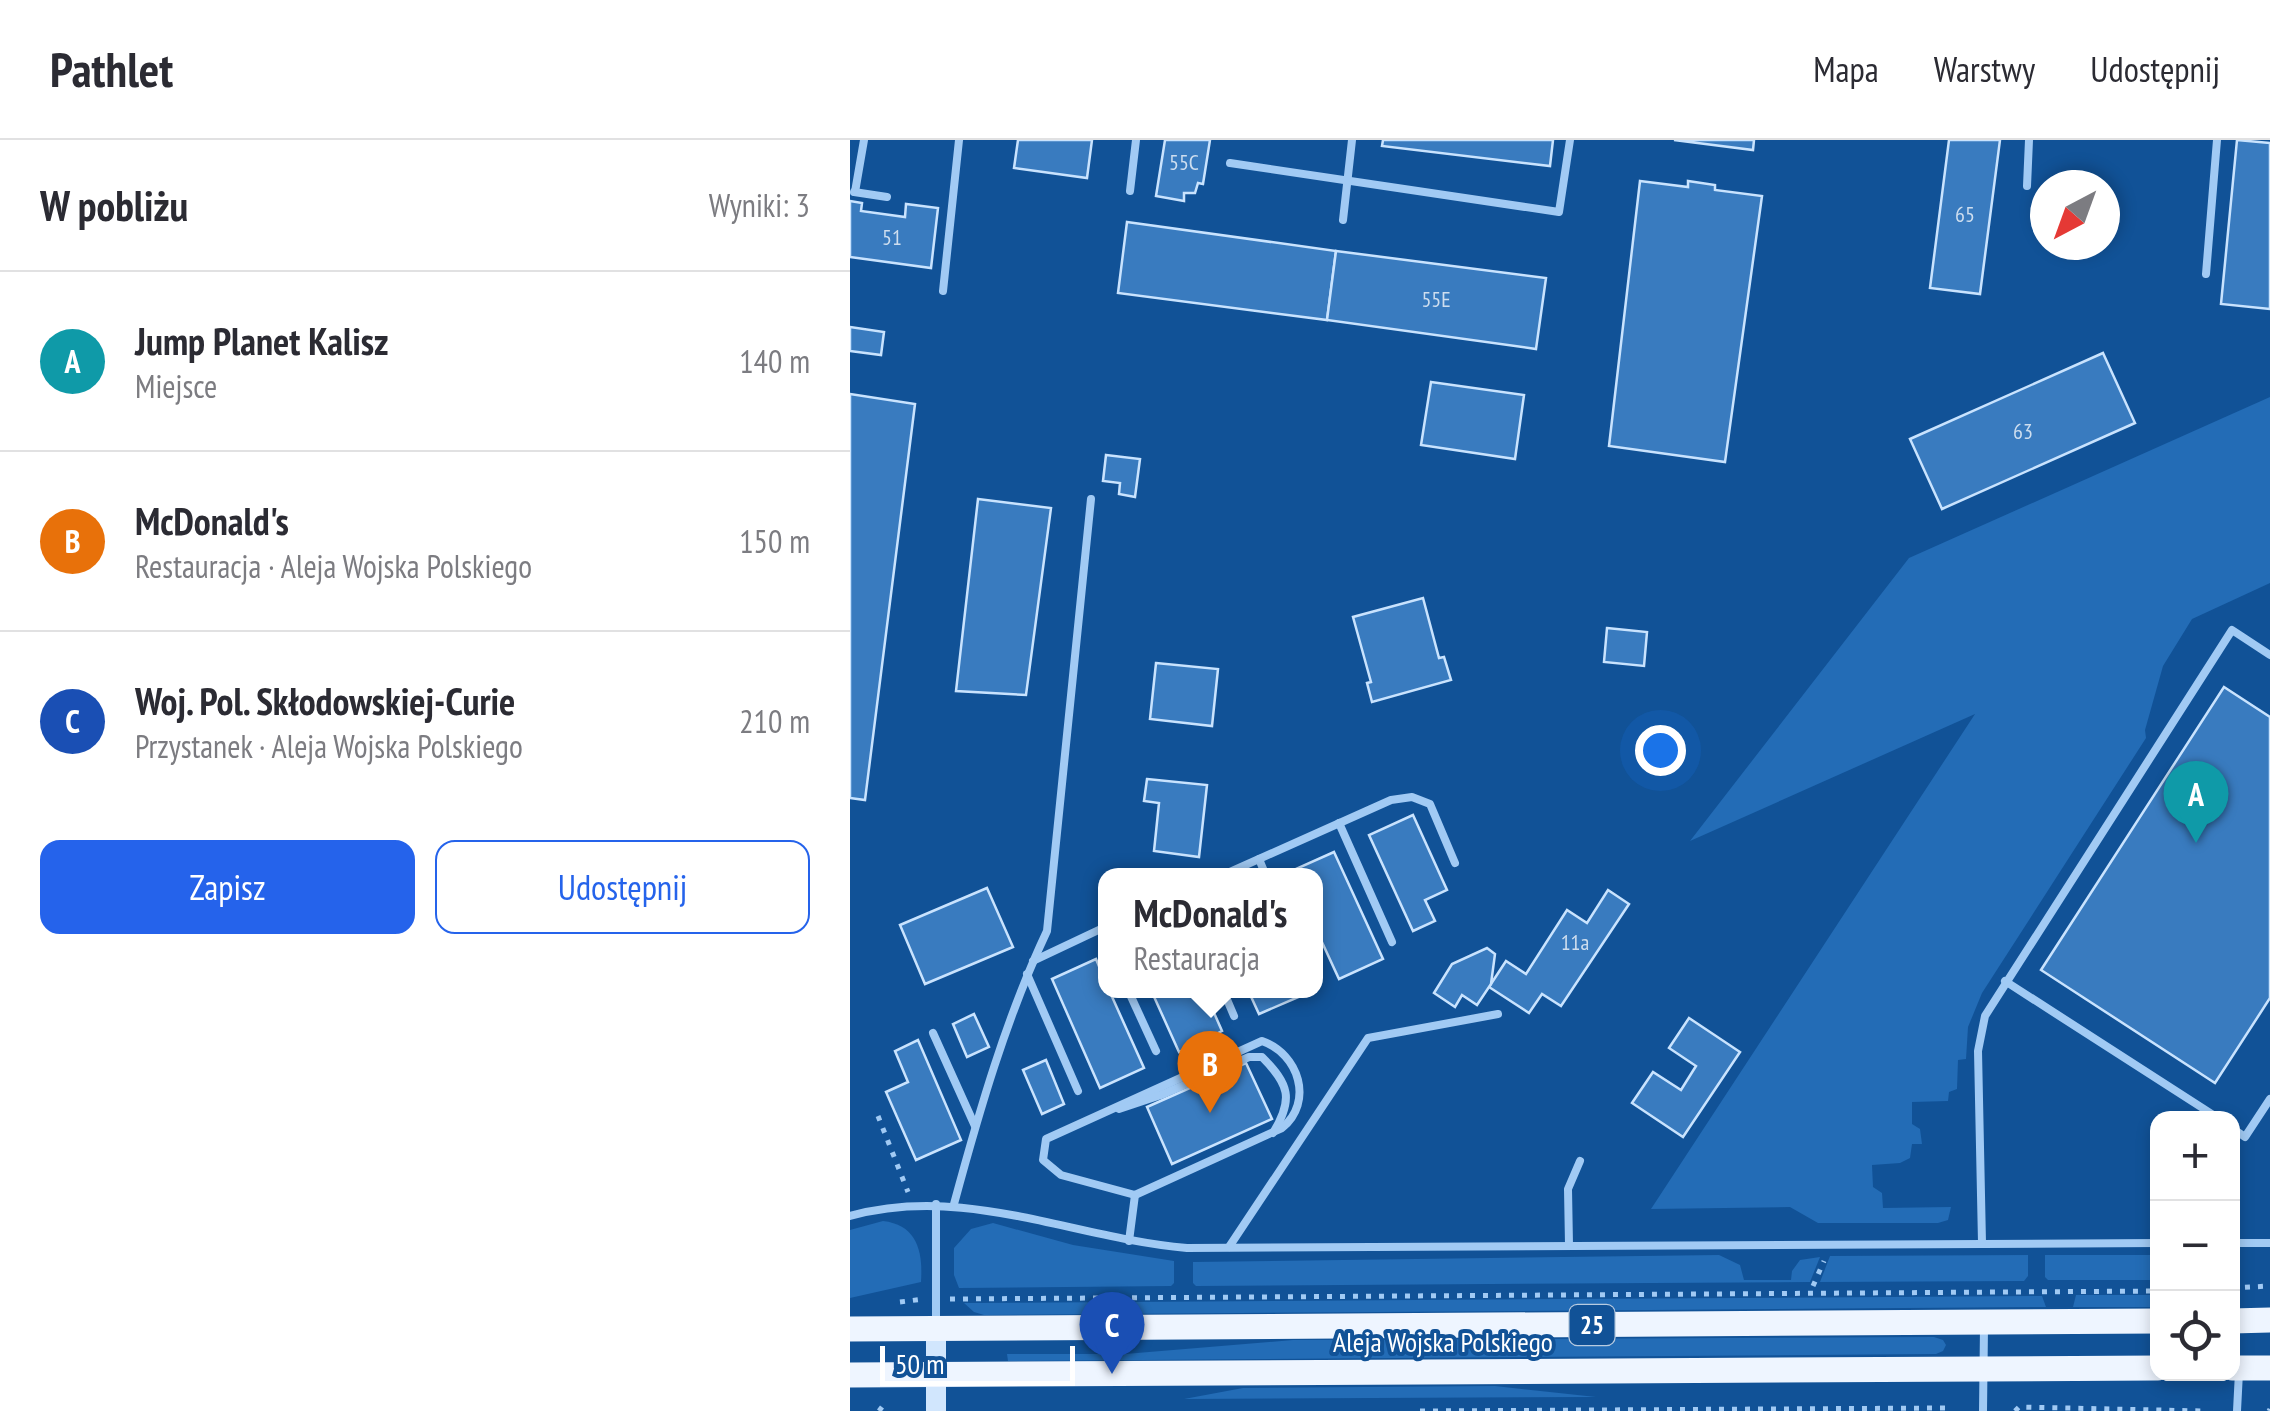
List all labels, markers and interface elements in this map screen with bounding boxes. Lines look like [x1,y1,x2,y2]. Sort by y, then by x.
text: Pathlet [50,38,173,100]
text: Mapa [1813,46,1879,92]
text: Warstwy [1934,46,2035,92]
text: Udostępnij [2090,46,2220,92]
house number: 55C [1169,148,1199,176]
north arrow [2030,170,2120,260]
text: W pobliżu [40,178,188,233]
text: Wyniki: 3 [709,184,810,226]
house number: 65 [1955,200,1975,228]
house number: 51 [882,223,902,251]
house number: 55E [1421,285,1451,313]
text: Jump Planet Kalisz [135,316,389,365]
text: A [64,340,81,382]
text: 140 m [739,340,810,382]
text: Miejsce [135,365,217,407]
house number: 63 [2013,417,2033,445]
text: McDonald's [135,496,289,545]
text: B [65,520,80,562]
text: 150 m [739,520,810,562]
text: Restauracja · Aleja Wojska Polskiego [135,545,532,587]
text: Woj. Pol. Skłodowskiej-Curie [135,676,515,725]
text: C [65,700,80,742]
text: 210 m [739,700,810,742]
text: Przystanek · Aleja Wojska Polskiego [135,725,523,767]
your location [1635,725,1686,776]
pin: A [2164,760,2228,843]
button: Zapisz [40,840,415,934]
button: Udostępnij [435,840,810,934]
popup [1098,868,1323,998]
text: McDonald's [1134,888,1287,937]
house number: 11a [1561,928,1589,956]
text: Restauracja [1134,937,1260,979]
pin: B [1178,1030,1242,1113]
map controls [2150,1111,2240,1381]
button: + [2150,1111,2240,1201]
button: − [2150,1201,2240,1291]
button: locate [2150,1291,2240,1381]
pin: C [1080,1292,1144,1374]
road number: 25 [1570,1305,1614,1345]
street label: Aleja Wojska Polskiego [1333,1323,1553,1360]
scale bar [880,1341,1075,1386]
text: 50 m [895,1345,944,1382]

